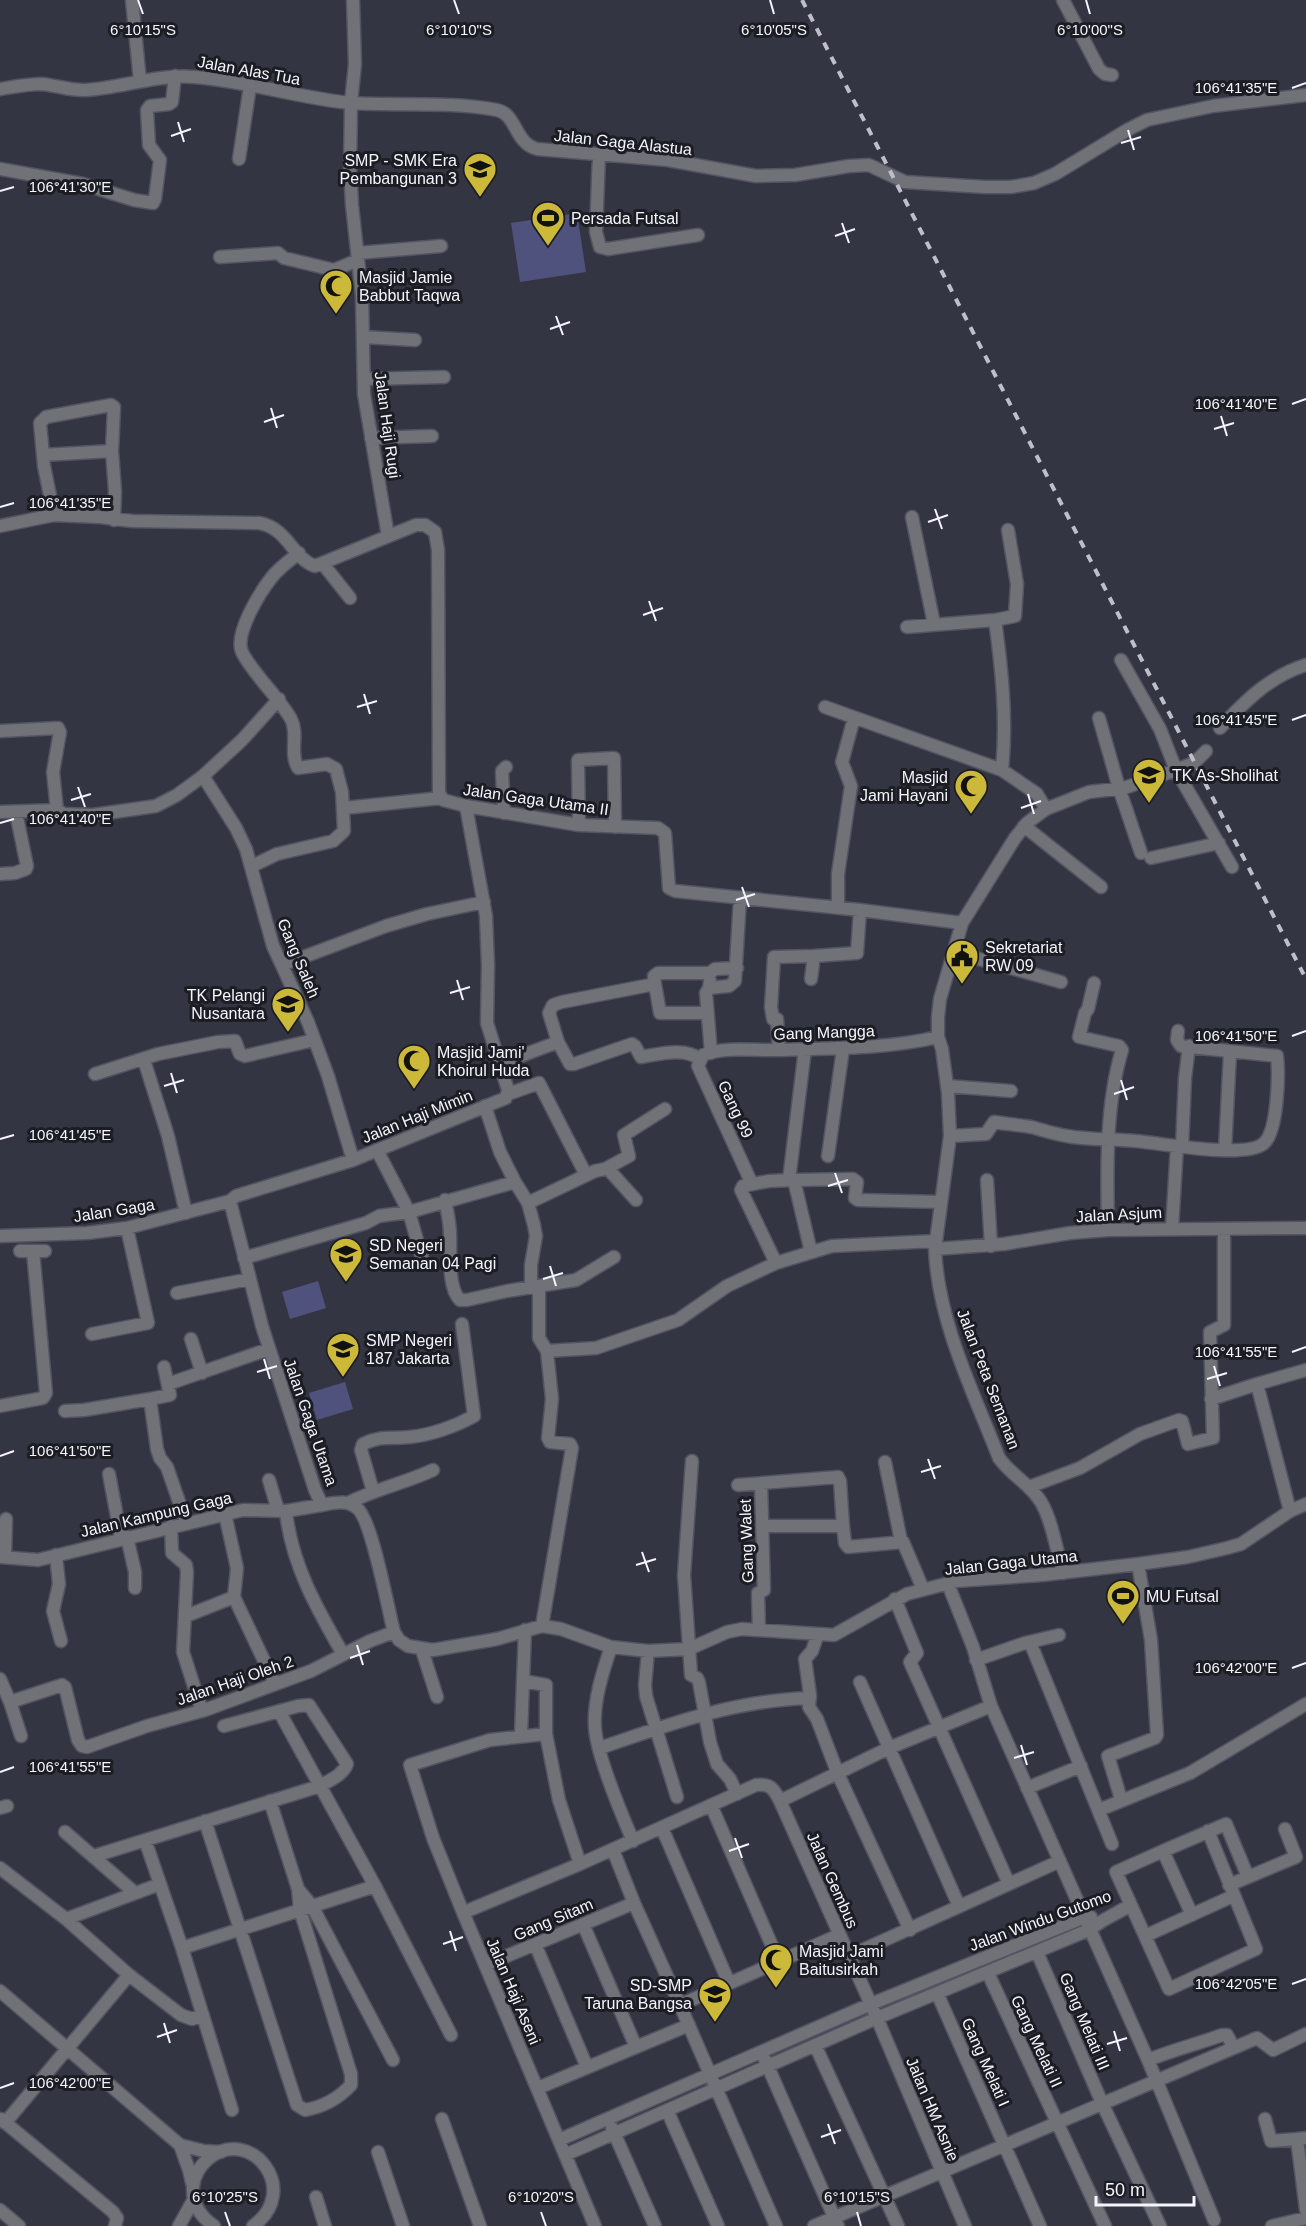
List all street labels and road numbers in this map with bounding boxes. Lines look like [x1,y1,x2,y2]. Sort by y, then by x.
street label: Jalan Alas Tua [196,53,302,88]
street label: Jalan Gaga Alastua [553,127,693,158]
street label: Jalan Haji Rugi [372,371,403,480]
street label: Jalan Gaga Utama II [462,781,610,818]
street label: Gang Saleh [274,916,323,1000]
street label: Gang Mangga [773,1022,875,1043]
street label: Gang 99 [715,1078,756,1141]
street label: Jalan Haji Mimin [360,1087,475,1146]
street label: Jalan Gaga [72,1196,156,1225]
street label: Jalan Asjum [1076,1204,1163,1225]
street label: Jalan Peta Semanan [954,1307,1023,1452]
street label: Jalan Gaga Utama [281,1356,340,1488]
street label: Jalan Kampung Gaga [79,1489,234,1540]
street label: Gang Walet [737,1498,756,1583]
street label: Jalan Gaga Utama [944,1547,1078,1578]
street label: Jalan Haji Oleh 2 [175,1653,296,1708]
street label: Jalan Gembus [804,1830,861,1931]
street label: Jalan Windu Gutomo [967,1887,1113,1954]
street label: Gang Sitam [511,1895,595,1944]
street label: Jalan Haji Aseni [483,1935,544,2047]
street label: Gang Melati III [1056,1970,1113,2072]
street label: Gang Melati II [1008,1992,1065,2090]
street label: Gang Melati I [958,2015,1013,2109]
street label: Jalan HM Asnie [903,2055,962,2164]

